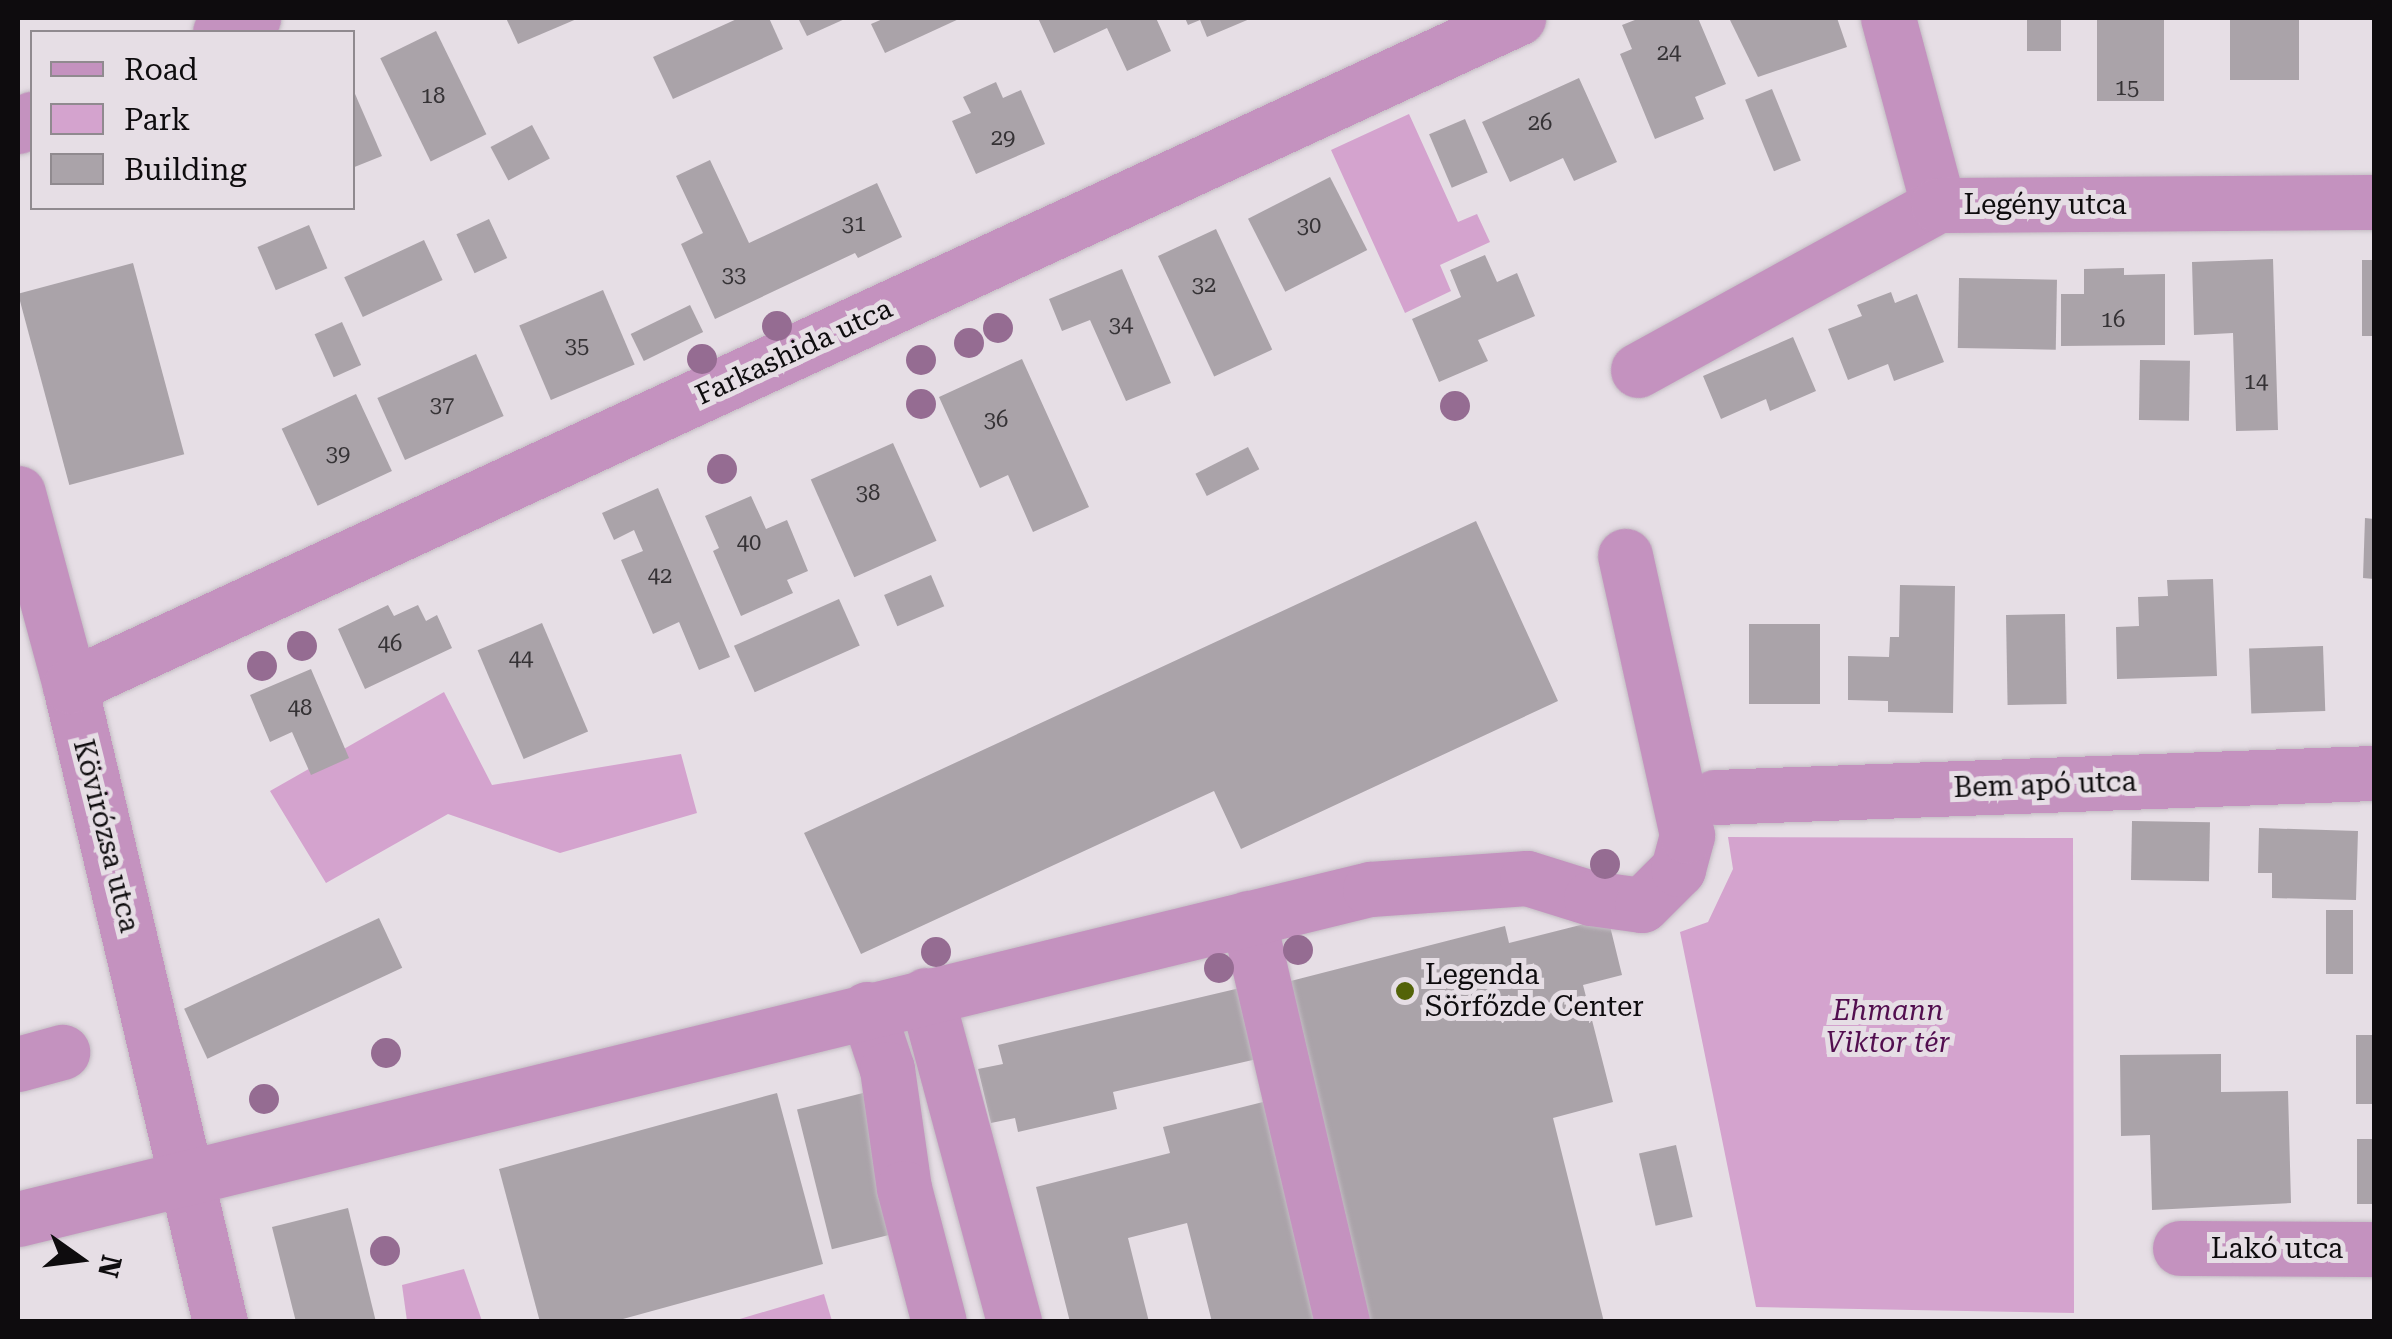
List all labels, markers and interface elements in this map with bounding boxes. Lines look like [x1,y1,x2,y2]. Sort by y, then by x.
legend [30,30,355,210]
house number: 24 [1657,40,1681,66]
text: Road [124,52,198,87]
house number: 15 [2115,75,2139,101]
house number: 18 [421,83,445,109]
text: Park [124,102,190,137]
house number: 26 [1528,110,1552,136]
house number: 29 [991,125,1015,151]
text: Building [124,152,247,187]
street label: Legény utca [1963,188,2127,222]
house number: 31 [842,211,866,237]
house number: 30 [1297,213,1321,239]
house number: 33 [722,262,746,288]
house number: 32 [1192,272,1216,298]
street label: Farkashida utca [690,292,898,412]
house number: 16 [2101,307,2125,333]
house number: 34 [1109,312,1133,338]
house number: 35 [565,333,589,359]
house number: 14 [2244,369,2268,395]
house number: 37 [430,392,454,418]
house number: 36 [984,407,1008,433]
house number: 39 [326,441,350,467]
house number: 38 [856,480,880,506]
house number: 40 [737,530,761,556]
house number: 42 [648,563,672,589]
house number: 46 [378,631,402,657]
house number: 44 [509,646,533,672]
house number: 48 [288,695,312,721]
street label: Kövirózsa utca [66,736,146,936]
street label: Bem apó utca [1953,765,2137,805]
place label: Legenda Sörfőzde Center [1425,958,1644,1024]
marker: Legenda Sörfőzde Center [1394,980,1416,1002]
park label: Ehmann Viktor tér [1826,994,1950,1060]
north arrow [30,1209,130,1309]
street label: Lakó utca [2211,1232,2343,1266]
text: N [91,1252,128,1281]

